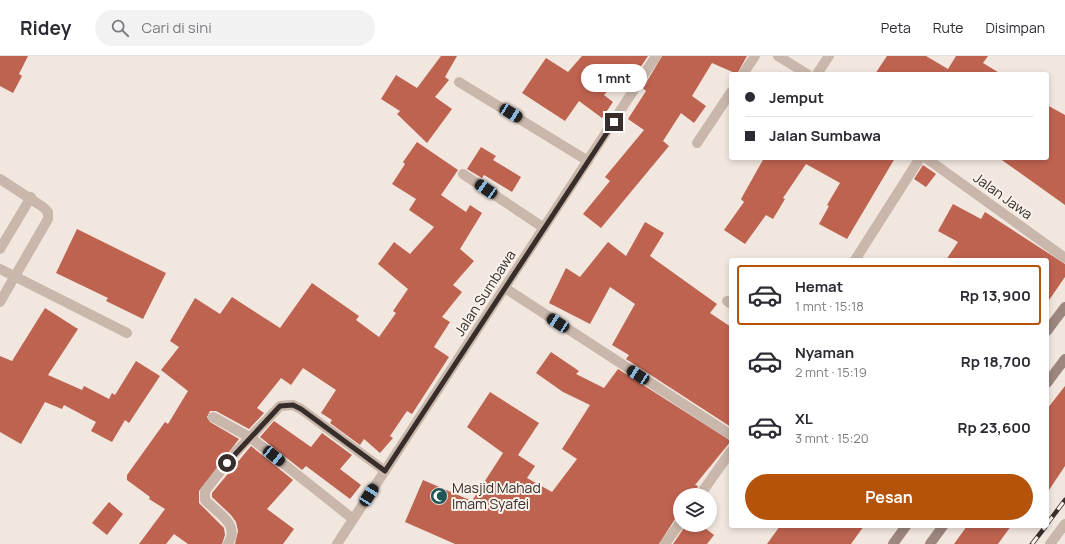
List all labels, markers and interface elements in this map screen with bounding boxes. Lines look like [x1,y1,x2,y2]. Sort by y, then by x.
search box [95,10,375,46]
text: Ridey [20,15,71,41]
icon: search [109,17,131,39]
text: Cari di sini [141,17,212,38]
text: Peta [881,18,911,37]
text: Rute [933,18,963,37]
text: Disimpan [985,18,1045,37]
callout: 1 mnt [581,64,647,92]
text: 1 mnt [597,69,631,87]
text: Jemput [769,87,824,108]
car [498,102,524,124]
route end [605,113,623,131]
text: Jalan Sumbawa [769,125,881,146]
street label: Jalan Jawa [970,168,1037,223]
car [473,177,499,201]
street label: Jalan Sumbawa [450,246,520,339]
text: Hemat [795,276,843,297]
icon: car [747,277,783,313]
text: Rp 13,900 [960,285,1031,306]
text: 1 mnt · 15:18 [795,297,864,315]
car [545,311,571,335]
text: Nyaman [795,342,854,363]
icon: car [747,343,783,379]
text: Rp 18,700 [961,351,1031,372]
car [625,363,651,387]
text: 2 mnt · 15:19 [795,363,867,381]
text: XL [795,408,813,429]
icon: car [747,409,783,445]
text: Rp 23,600 [958,417,1031,438]
text: 3 mnt · 15:20 [795,429,869,447]
car [261,444,287,468]
route start [218,454,236,472]
button: Pesan [745,474,1033,520]
place label: Masjid Mahad Imam Syafei [452,478,541,513]
car [357,482,381,508]
mosque icon: Masjid Mahad Imam Syafei [429,486,449,506]
map controls [673,488,717,532]
button: layers [673,488,717,532]

